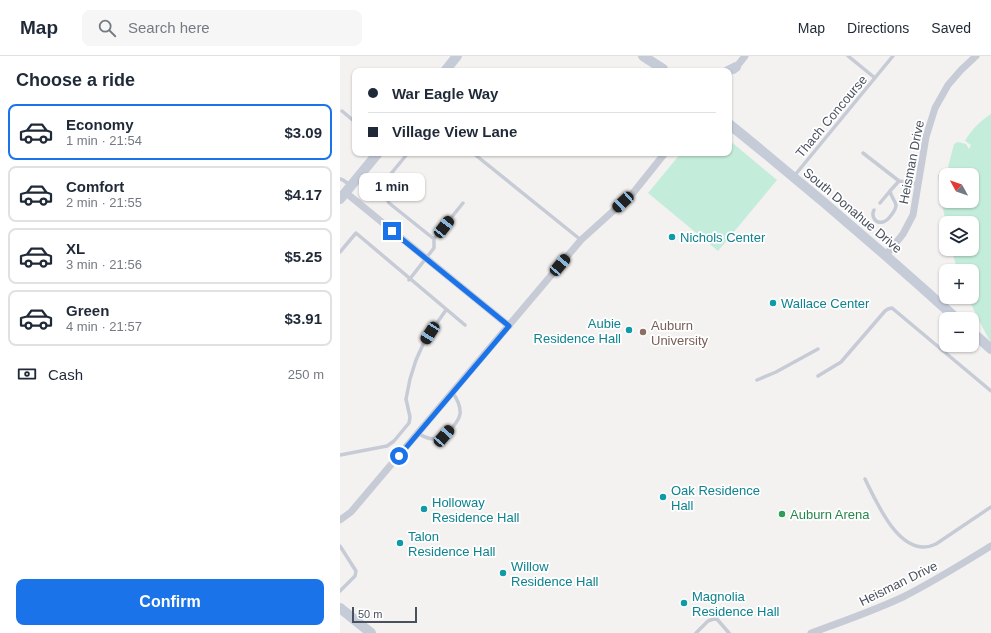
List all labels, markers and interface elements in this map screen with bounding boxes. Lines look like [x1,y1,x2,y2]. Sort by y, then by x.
search box [82,10,362,46]
text: Map [20,17,58,38]
icon: search [96,17,118,39]
text: Search here [128,19,210,36]
text: Map [798,20,825,36]
text: Directions [847,20,909,36]
text: Saved [931,20,971,36]
text: Choose a ride [16,70,135,90]
street label: Thach Concourse [793,72,870,160]
text: War Eagle Way [392,85,498,102]
icon: car [18,114,54,150]
text: Economy [66,116,134,133]
street label: Heisman Drive [896,119,927,205]
text: Village View Lane [392,123,517,140]
text: $3.09 [284,124,322,141]
text: 1 min · 21:54 [66,133,142,148]
street label: South Donahue Drive [800,165,905,256]
north arrow [939,168,979,208]
map controls [939,168,979,352]
callout: 1 min [359,173,425,201]
icon: car [18,176,54,212]
text: Comfort [66,178,124,195]
text: 1 min [375,179,409,194]
text: $4.17 [284,186,322,203]
car [610,189,636,215]
text: 2 min · 21:55 [66,195,142,210]
car [432,214,456,240]
button: layers [939,216,979,256]
route end [383,222,401,240]
place label: Nichols Center [680,230,766,245]
marker: Nichols Center [667,232,677,242]
icon: car [18,238,54,274]
text: XL [66,240,85,257]
text: $5.25 [284,248,322,265]
car [548,252,572,278]
text: 3 min · 21:56 [66,257,142,272]
button: + [939,264,979,304]
place label: Wallace Center [781,296,870,311]
marker: Wallace Center [768,298,778,308]
icon: car [18,300,54,336]
text: Green [66,302,109,319]
text: $3.91 [284,310,322,327]
button: − [939,312,979,352]
place label: Aubie Residence Hall [534,316,621,346]
place label: Auburn University [651,318,709,348]
text: 4 min · 21:57 [66,319,142,334]
car [418,320,442,346]
marker: Aubie Residence Hall [624,325,634,335]
marker: Auburn University [638,327,648,337]
icon: cash [16,363,38,385]
text: Cash [48,366,83,383]
text: 250 m [288,367,324,382]
car [432,423,456,449]
route start [390,447,408,465]
place label: Oak Residence Hall [671,483,760,513]
marker: Oak Residence Hall [658,492,668,502]
place label: Holloway Residence Hall [432,495,520,525]
marker: Holloway Residence Hall [419,504,429,514]
place label: Auburn Arena [790,507,870,522]
marker: Auburn Arena [777,509,787,519]
place label: Talon Residence Hall [408,529,496,559]
marker: Talon Residence Hall [395,538,405,548]
street label: Heisman Drive [857,558,940,609]
place label: Willow Residence Hall [511,559,599,589]
marker: Willow Residence Hall [498,568,508,578]
button: Confirm [16,579,324,625]
place label: Magnolia Residence Hall [692,589,780,619]
marker: Magnolia Residence Hall [679,598,689,608]
scale bar [352,605,417,624]
text: 50 m [358,608,382,620]

